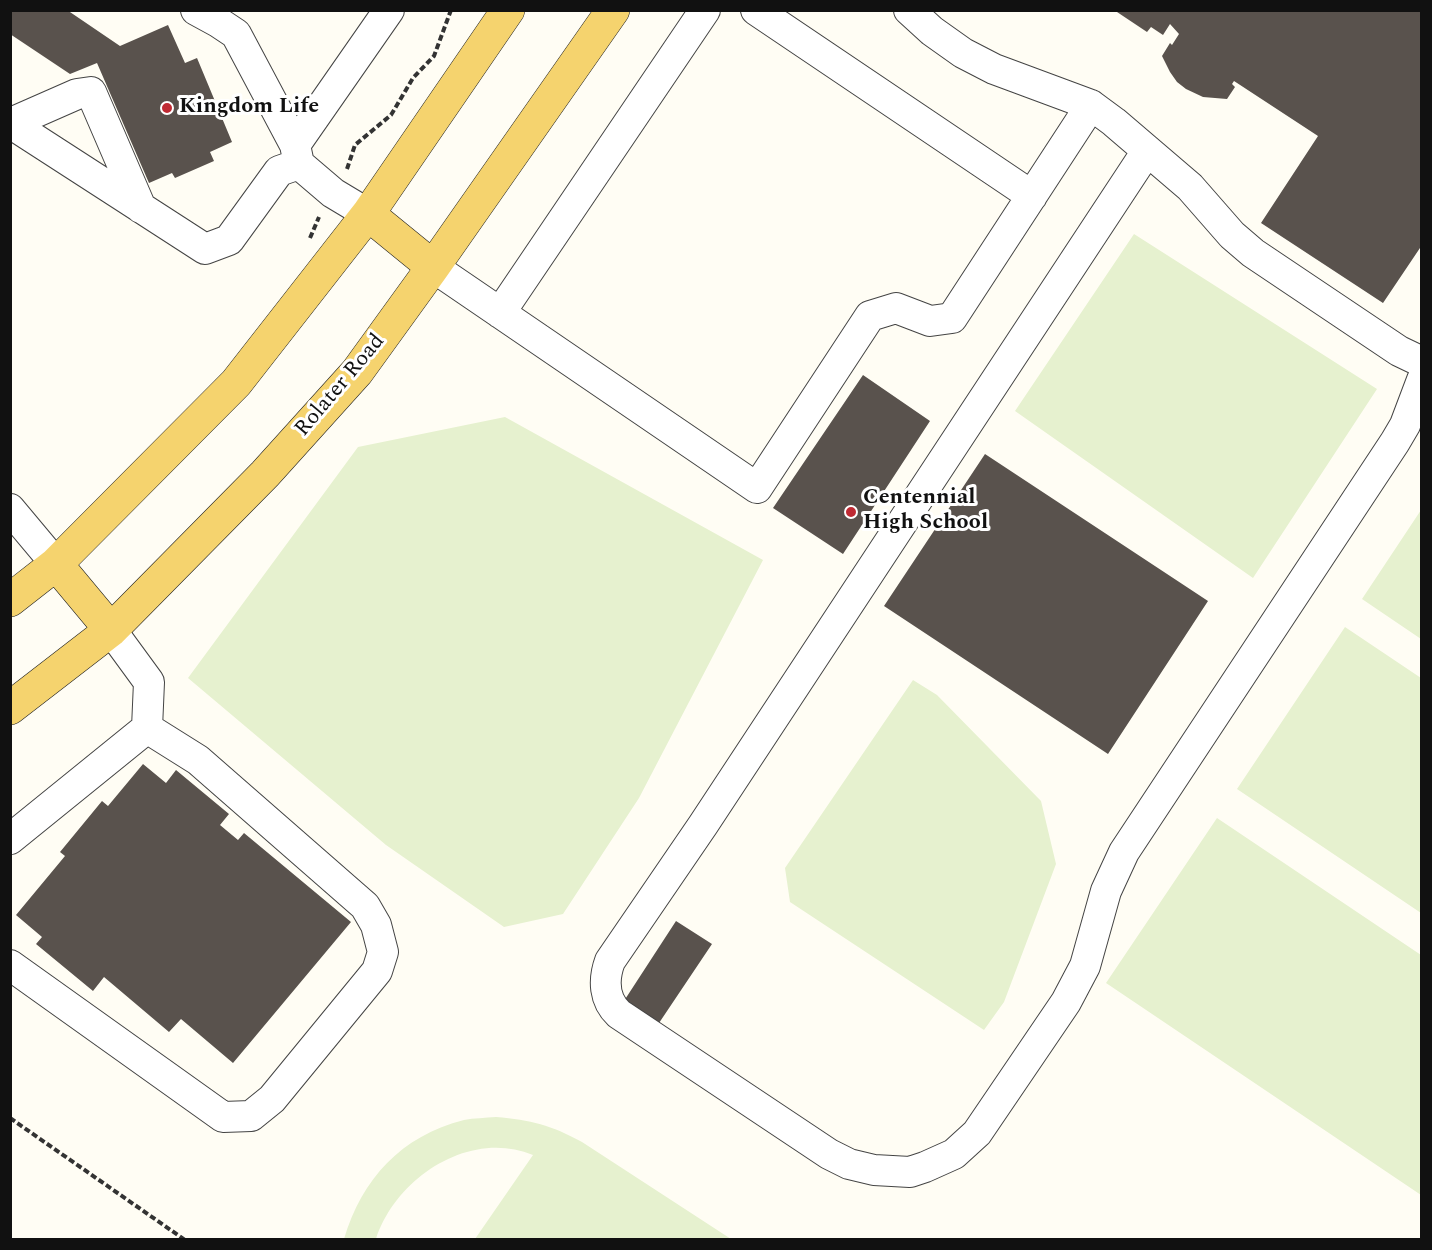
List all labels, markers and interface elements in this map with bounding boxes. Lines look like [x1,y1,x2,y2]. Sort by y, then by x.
place label: Kingdom Life [179,95,319,121]
marker: Kingdom Life [160,101,174,115]
street label: Rolater Road [290,329,392,443]
place label: Centennial High School [863,486,988,538]
marker: Centennial High School [844,505,858,519]

